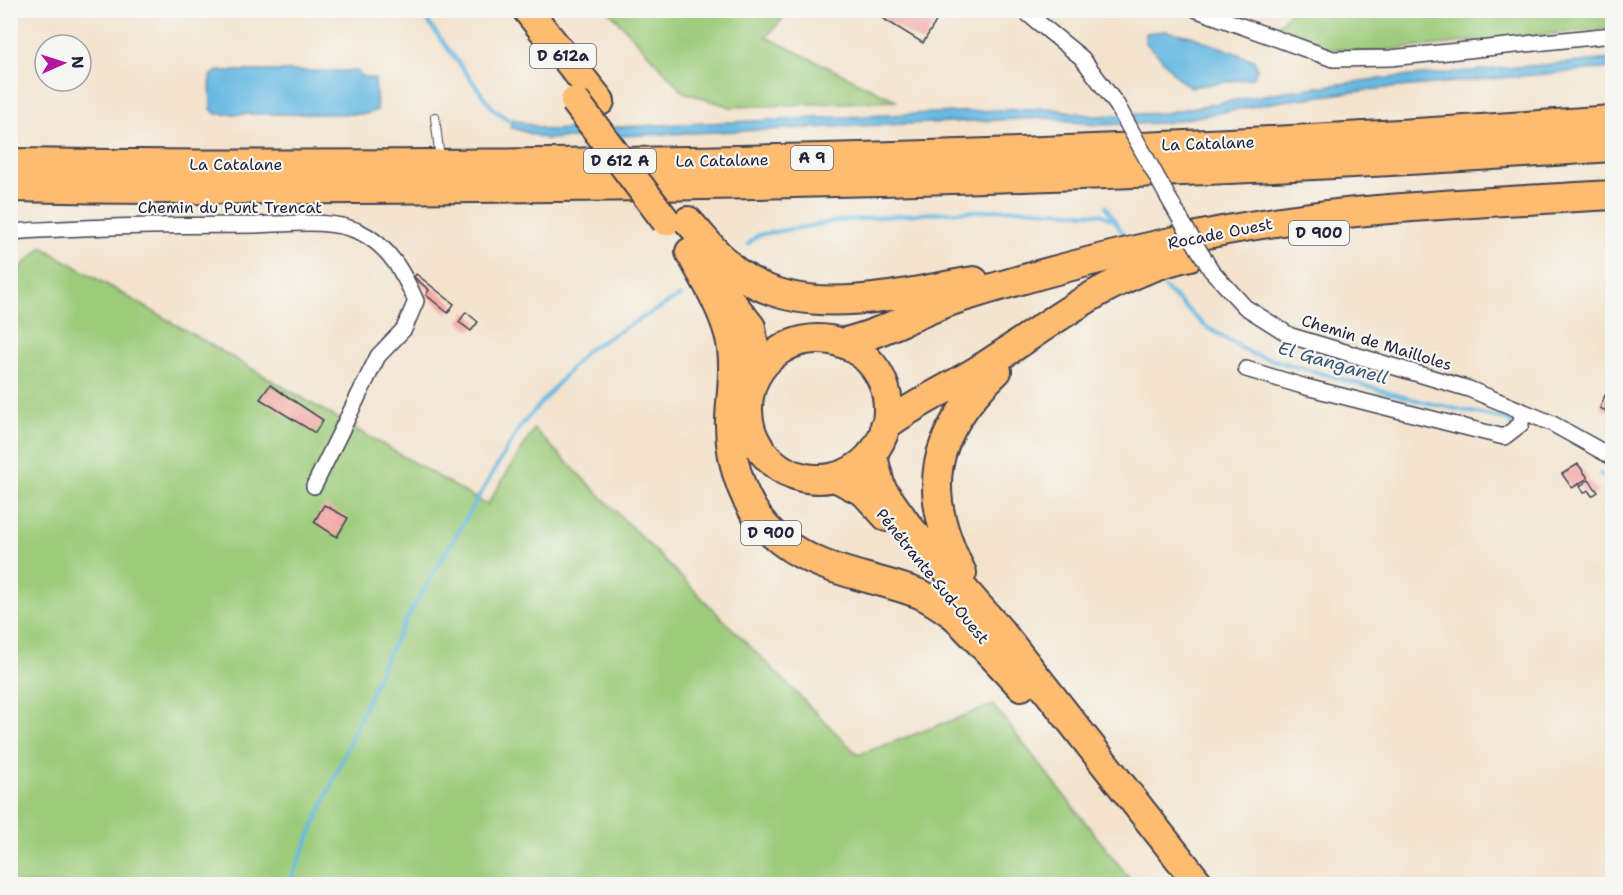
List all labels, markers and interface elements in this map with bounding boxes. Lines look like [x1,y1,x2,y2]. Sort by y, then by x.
north arrow [33,33,93,93]
road number: D 612a [530,44,596,68]
text: N [67,55,88,69]
street label: La Catalane [1161,131,1255,156]
road number: A 9 [791,146,833,170]
road number: D 612 A [584,149,656,173]
street label: La Catalane [675,149,769,172]
street label: La Catalane [189,154,283,175]
street label: Chemin du Punt Trencat [138,197,322,218]
street label: Rocade Ouest [1166,213,1274,254]
road number: D 900 [1289,221,1349,245]
street label: Chemin de Mailloles [1299,310,1455,375]
water label: El Ganganell [1275,336,1391,390]
street label: Pénétrante Sud-Ouest [871,504,994,648]
road number: D 900 [741,521,801,545]

